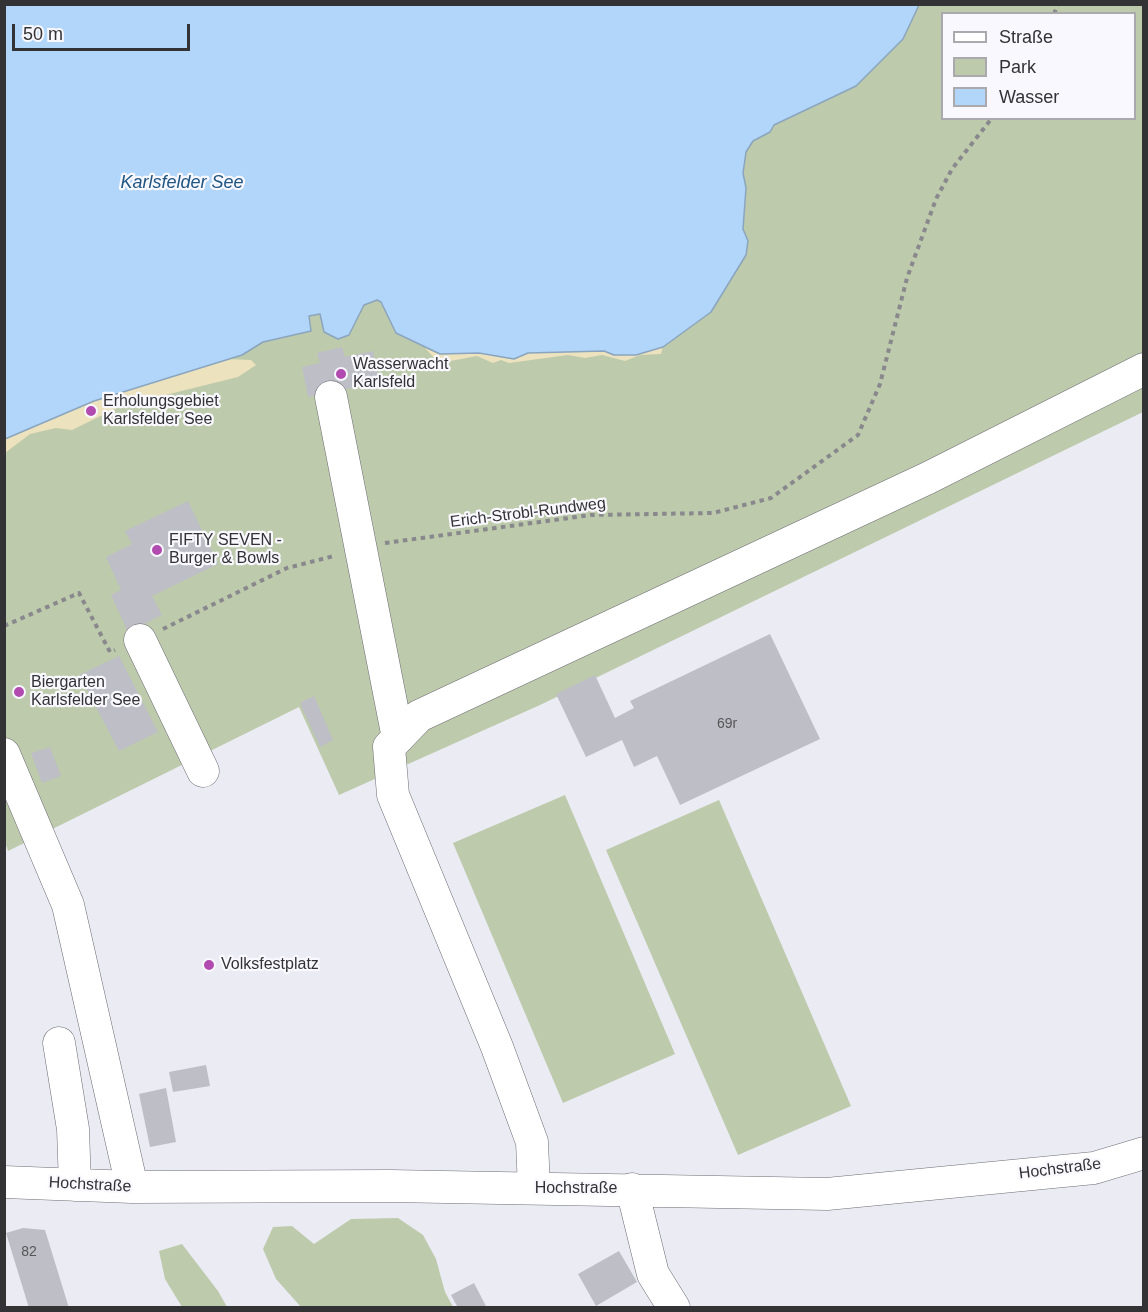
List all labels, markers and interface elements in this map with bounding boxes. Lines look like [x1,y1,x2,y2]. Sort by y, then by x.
scale bar [15,12,194,50]
legend [941,12,1136,120]
text: 50 m [23,24,63,44]
text: Straße [999,27,1053,47]
text: Park [999,57,1036,77]
text: Wasser [999,87,1059,107]
water label: Karlsfelder See [120,172,244,194]
place label: Wasserwacht Karlsfeld [353,355,448,393]
marker: Wasserwacht Karlsfeld [334,367,348,381]
place label: Erholungsgebiet Karlsfelder See [103,392,219,430]
marker: Erholungsgebiet Karlsfelder See [84,404,98,418]
street label: Erich-Strobl-Rundweg [449,494,607,532]
place label: FIFTY SEVEN - Burger & Bowls [169,531,282,569]
marker: FIFTY SEVEN - Burger & Bowls [150,543,164,557]
place label: Biergarten Karlsfelder See [31,673,140,711]
marker: Biergarten Karlsfelder See [12,685,26,699]
house number: 69r [717,716,737,732]
place label: Volksfestplatz [221,955,319,975]
marker: Volksfestplatz [202,958,216,972]
street label: Hochstraße [1018,1154,1102,1184]
street label: Hochstraße [48,1173,132,1197]
street label: Hochstraße [535,1179,617,1199]
house number: 82 [21,1244,37,1260]

